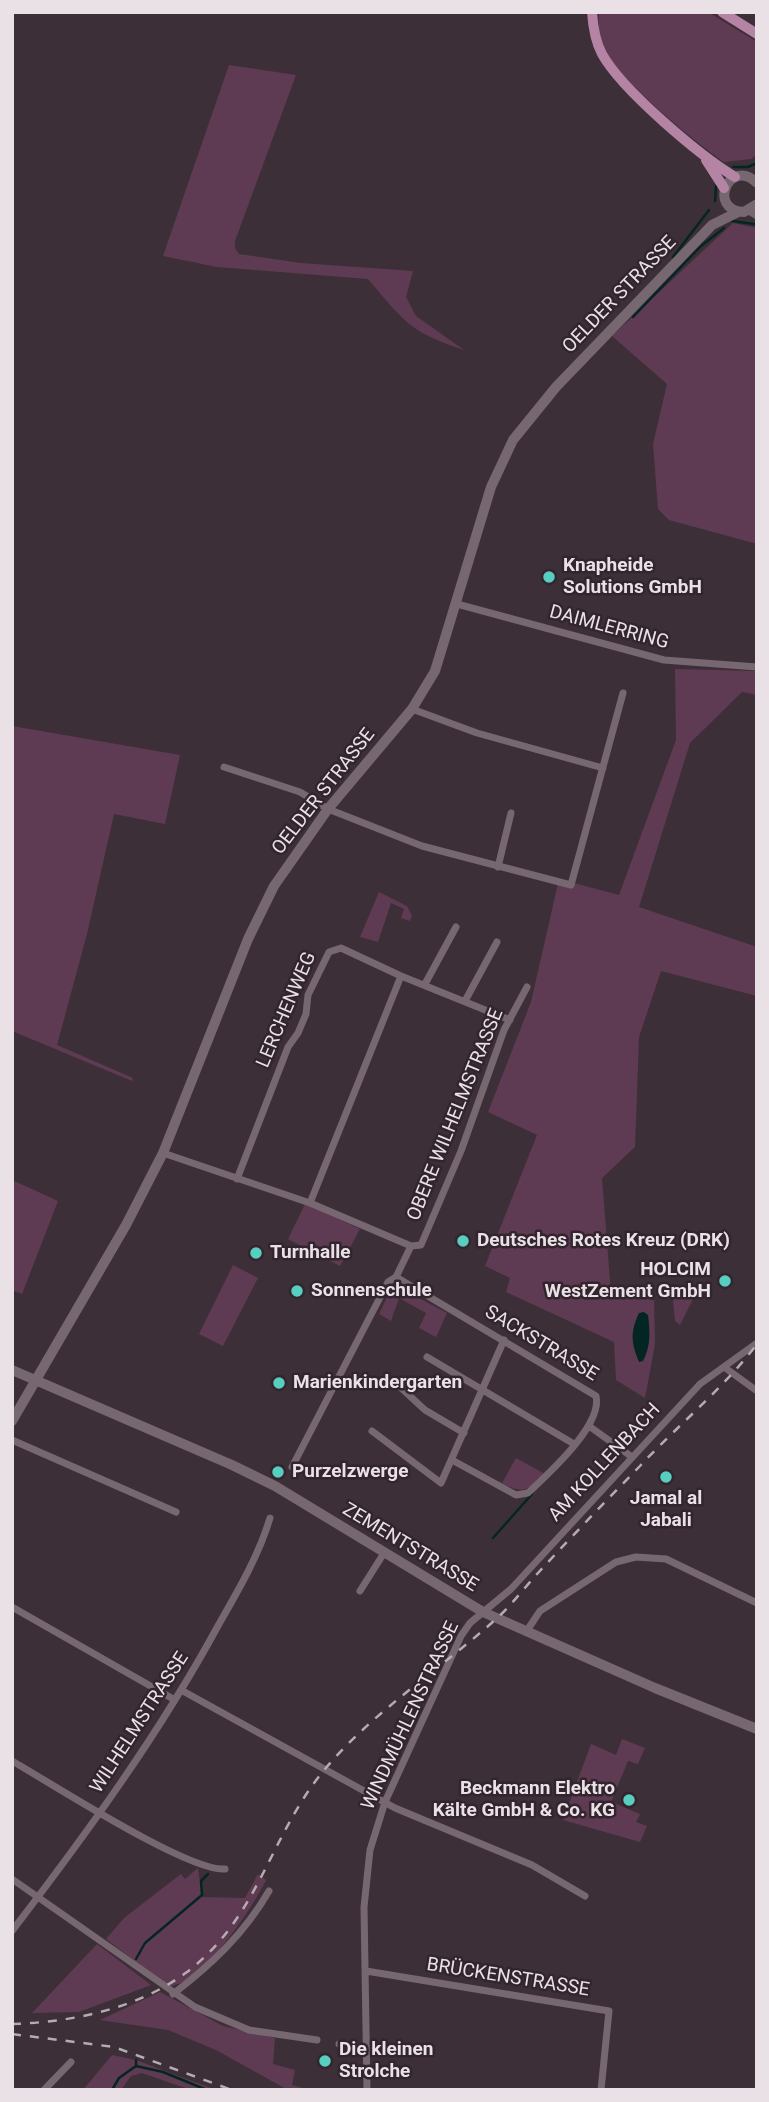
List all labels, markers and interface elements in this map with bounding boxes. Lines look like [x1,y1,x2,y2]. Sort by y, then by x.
street label: OELDER STRASSE [558,232,682,358]
place label: Knapheide Solutions GmbH [563,555,702,599]
marker: Knapheide Solutions GmbH [541,569,557,585]
street label: DAIMLERRING [547,601,671,655]
street label: OELDER STRASSE [268,724,380,860]
street label: LERCHENWEG [252,949,322,1071]
street label: OBERE WILHELMSTRASSE [403,1006,509,1224]
place label: Deutsches Rotes Kreuz (DRK) [477,1230,730,1252]
marker: Deutsches Rotes Kreuz (DRK) [455,1233,471,1249]
place label: Turnhalle [270,1242,350,1264]
marker: Turnhalle [248,1245,264,1261]
place label: HOLCIM WestZement GmbH [545,1259,711,1303]
marker: HOLCIM WestZement GmbH [717,1273,733,1289]
place label: Sonnenschule [311,1280,432,1302]
marker: Sonnenschule [289,1283,305,1299]
street label: SACKSTRASSE [480,1301,602,1387]
place label: Marienkindergarten [293,1372,462,1394]
marker: Marienkindergarten [271,1375,287,1391]
street label: AM KOLLENBACH [544,1399,666,1527]
place label: Purzelzwerge [292,1461,408,1483]
marker: Purzelzwerge [270,1464,286,1480]
marker: Jamal al Jabali [658,1469,674,1485]
place label: Jamal al Jabali [630,1488,702,1532]
street label: ZEMENTSTRASSE [338,1499,482,1597]
street label: WINDMÜHLENSTRASSE [357,1618,465,1814]
street label: WILHELMSTRASSE [86,1648,194,1798]
place label: Beckmann Elektro Kälte GmbH & Co. KG [433,1778,615,1822]
marker: Beckmann Elektro Kälte GmbH & Co. KG [621,1792,637,1808]
street label: BRÜCKENSTRASSE [425,1954,591,2002]
place label: Die kleinen Strolche [339,2039,433,2083]
marker: Die kleinen Strolche [317,2053,333,2069]

